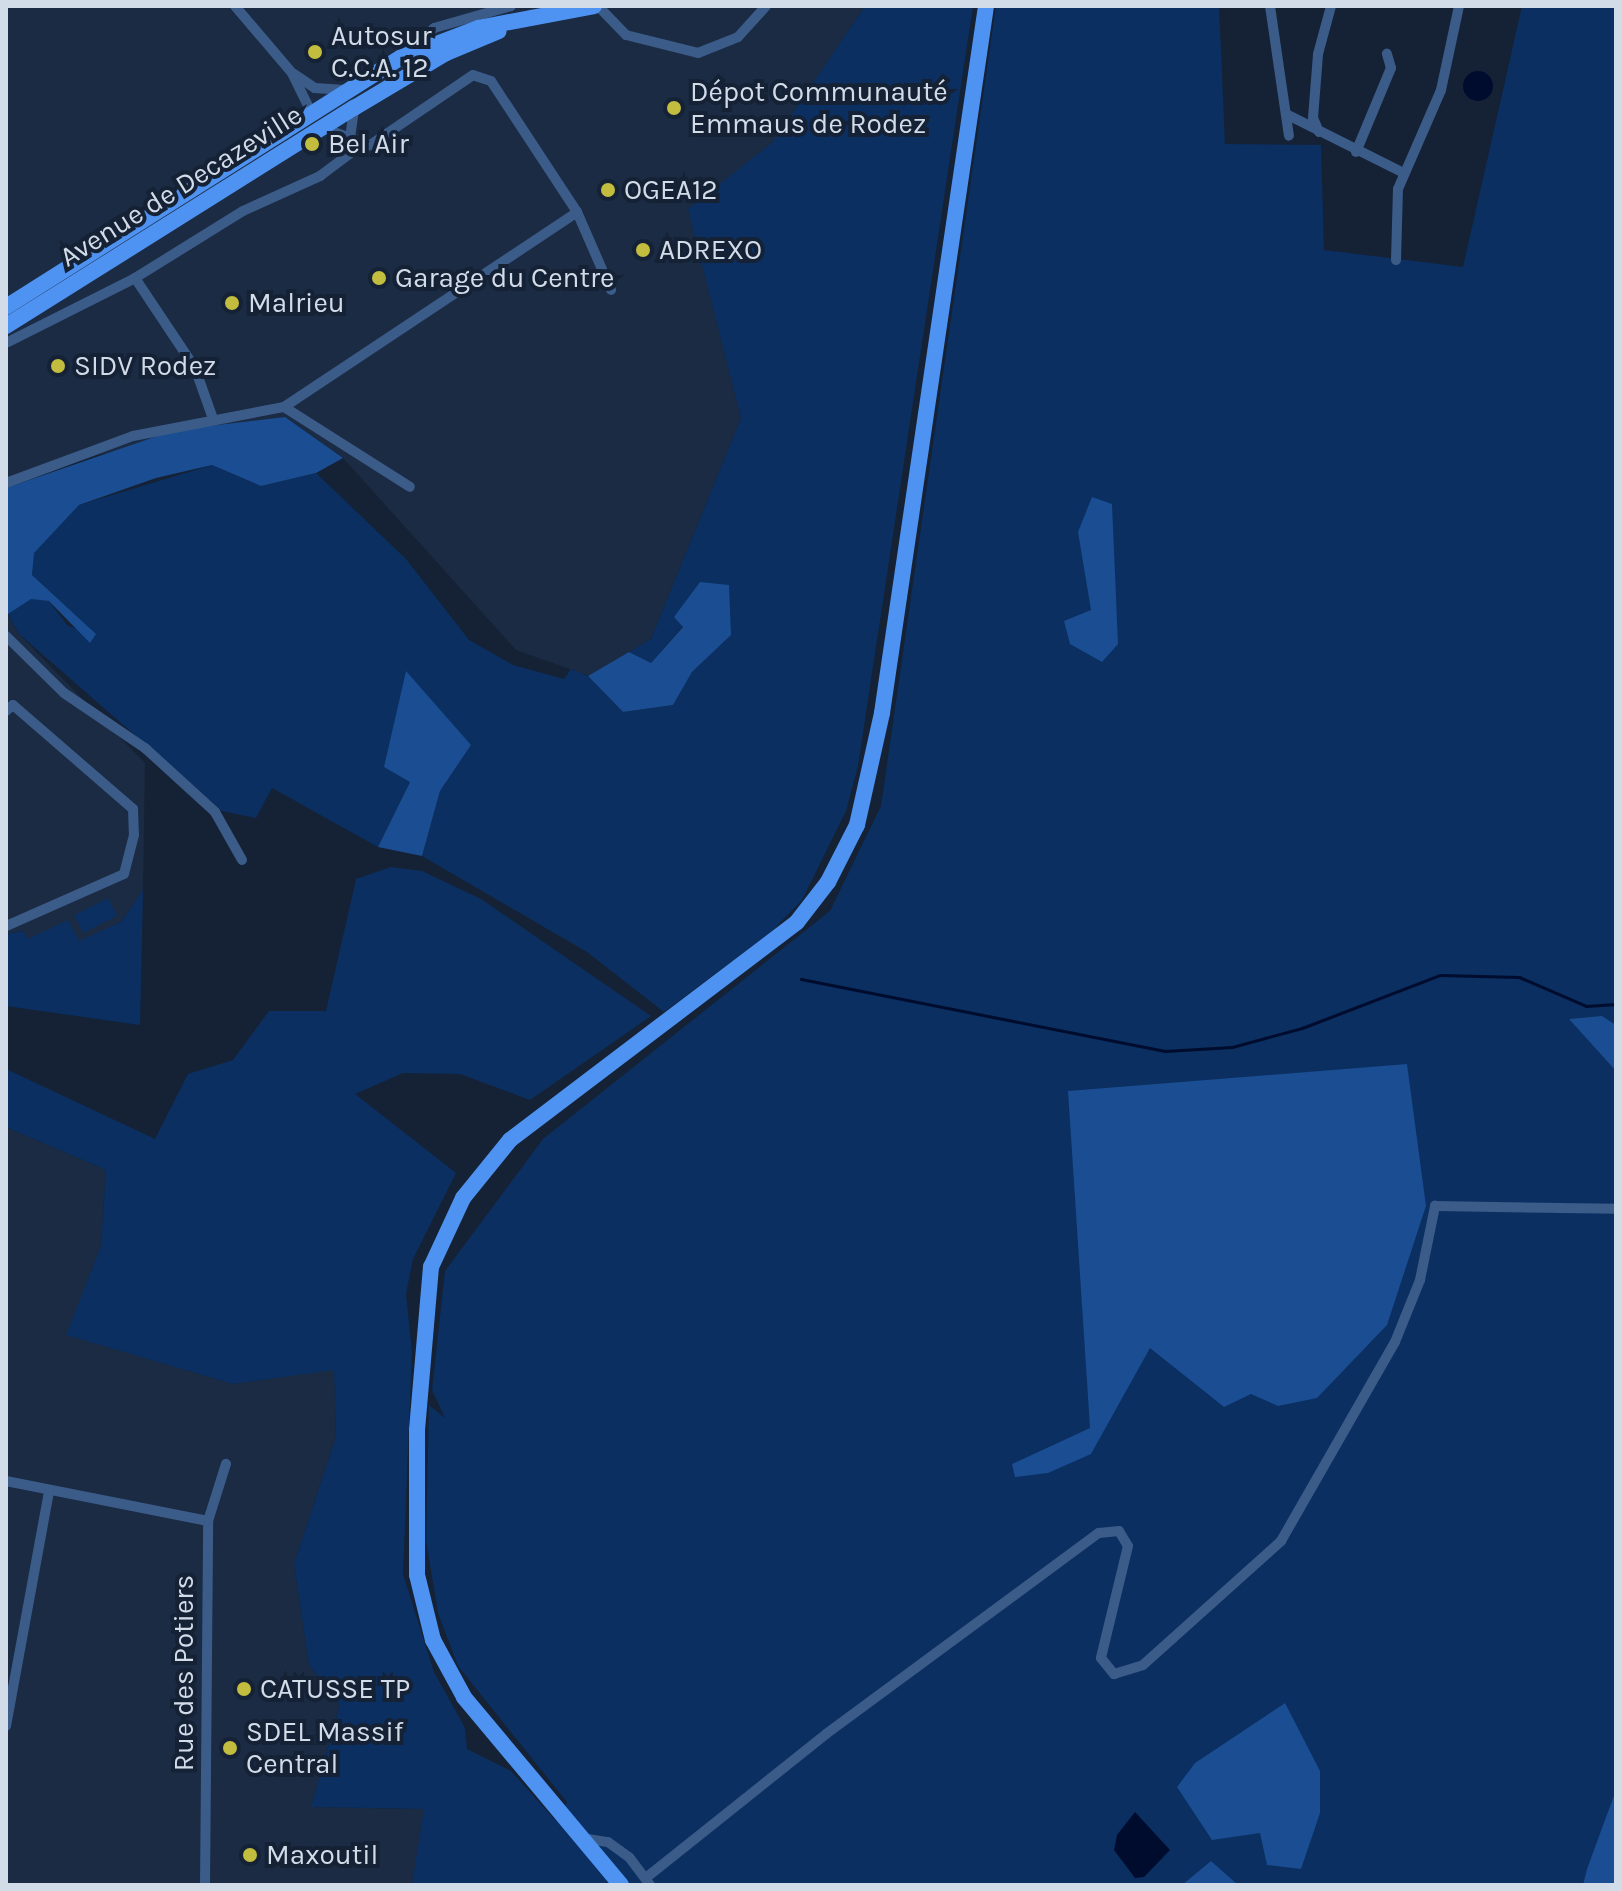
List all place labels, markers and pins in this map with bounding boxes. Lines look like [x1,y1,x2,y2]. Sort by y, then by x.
place label: Autosur C.C.A. 12 [331,19,432,85]
marker: Autosur C.C.A. 12 [306,43,324,61]
place label: Dépot Communauté Emmaus de Rodez [690,75,948,141]
marker: Dépot Communauté Emmaus de Rodez [665,99,683,117]
place label: Bel Air [328,127,409,161]
marker: Bel Air [303,135,321,153]
place label: OGEA12 [624,173,717,207]
marker: OGEA12 [599,181,617,199]
place label: ADREXO [659,233,762,267]
marker: ADREXO [634,241,652,259]
place label: Garage du Centre [395,261,614,295]
marker: Garage du Centre [370,269,388,287]
place label: Malrieu [248,286,345,320]
marker: Malrieu [223,294,241,312]
place label: SIDV Rodez [74,349,216,383]
marker: SIDV Rodez [49,357,67,375]
place label: CATUSSE TP [260,1672,410,1706]
marker: CATUSSE TP [235,1680,253,1698]
place label: SDEL Massif Central [246,1715,403,1781]
marker: SDEL Massif Central [221,1739,239,1757]
place label: Maxoutil [266,1838,378,1872]
marker: Maxoutil [241,1846,259,1864]

